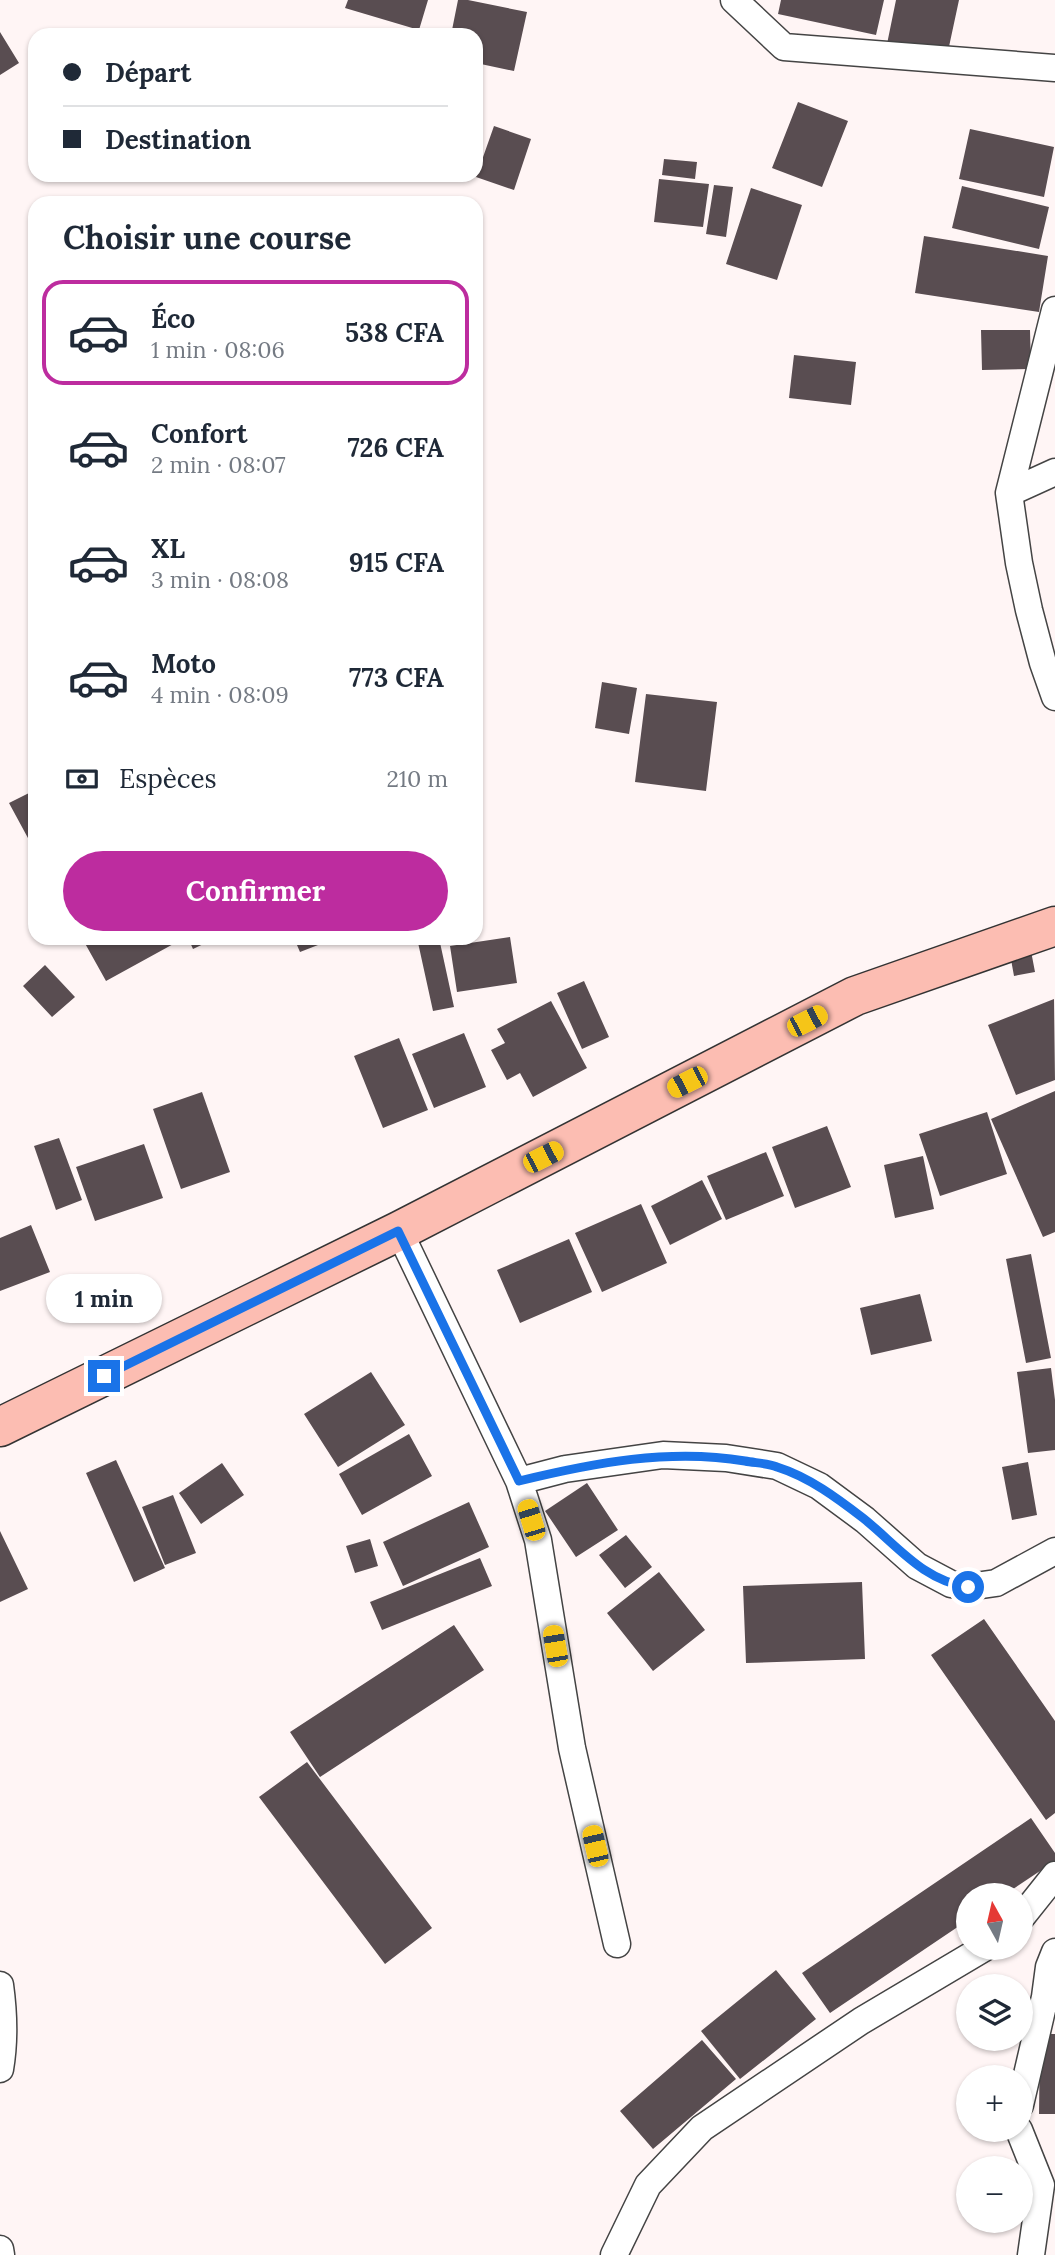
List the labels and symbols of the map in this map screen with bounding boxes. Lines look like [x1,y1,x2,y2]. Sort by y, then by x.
car [784,1002,831,1040]
car [664,1063,711,1101]
car [520,1138,567,1176]
callout: 1 min [46,1274,162,1324]
route end [88,1360,120,1392]
car [515,1497,548,1543]
route start [952,1571,984,1603]
car [542,1623,569,1669]
car [581,1823,610,1869]
north arrow [956,1883,1032,1960]

